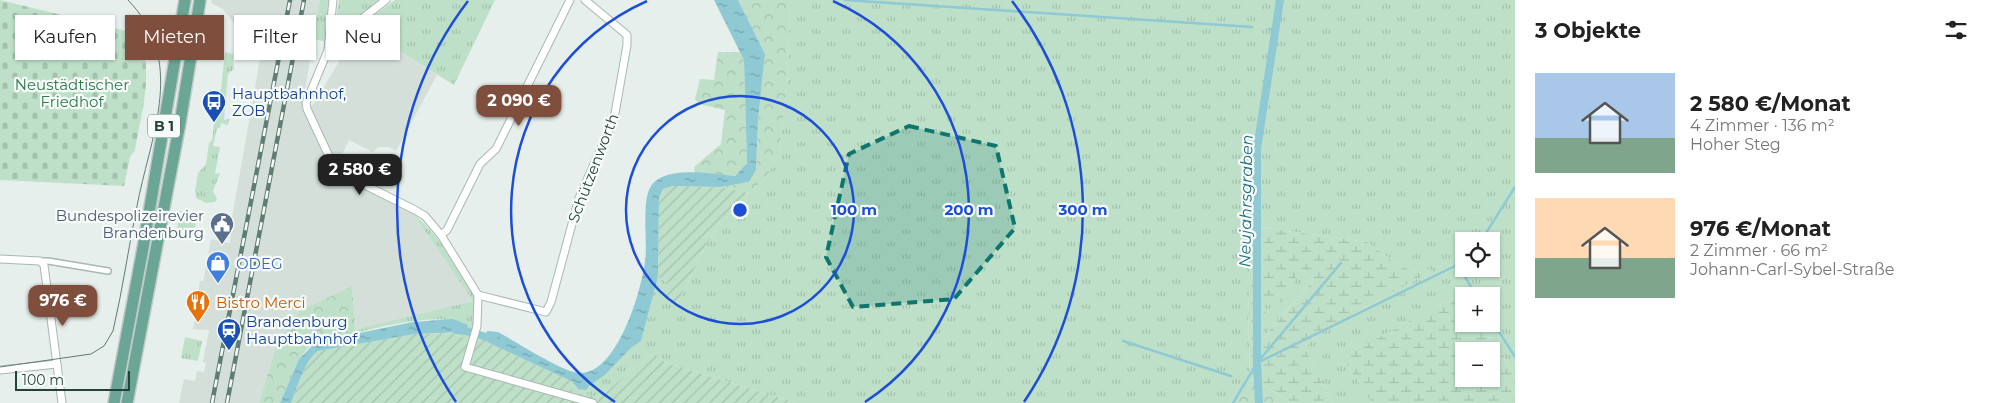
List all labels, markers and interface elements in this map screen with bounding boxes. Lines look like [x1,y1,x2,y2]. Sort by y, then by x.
chip: Kaufen [15,15,115,60]
chip: Mieten [125,15,224,60]
chip: Filter [234,15,316,60]
chip: Neu [326,15,400,60]
icon: filters [1942,16,1970,44]
text: 3 Objekte [1535,18,1641,43]
park label: Neustädtischer Friedhof [15,75,129,111]
place label: Hauptbahnhof, ZOB [232,84,346,120]
pin: 2 090 € [473,84,565,127]
bus stop icon: Hauptbahnhof, ZOB [201,89,227,123]
text: 2 090 € [487,91,551,110]
text: 2 580 €/Monat [1690,91,1851,116]
icon: home [1575,93,1635,153]
street label: Schützenworth [563,111,623,225]
road number: B 1 [148,114,180,138]
text: 4 Zimmer · 136 m² [1690,116,1835,135]
water label: Neujahrsgraben [1235,134,1257,268]
text: Hoher Steg [1690,135,1781,154]
pin: 2 580 € [314,154,406,196]
text: 2 580 € [329,160,391,179]
text: 100 m [831,200,877,219]
text: 200 m [944,200,994,219]
text: 300 m [1057,200,1108,219]
centre of rings [731,201,749,219]
place label: Bundespolizeirevier Brandenburg [56,206,204,242]
public building icon: Bundespolizeirevier Brandenburg [209,211,235,245]
text: 976 €/Monat [1690,216,1831,241]
icon: home [1575,218,1635,278]
map controls [1455,232,1500,387]
button: locate [1455,232,1500,277]
text: 2 Zimmer · 66 m² [1690,241,1828,260]
shop icon: ODEG [205,250,231,284]
place label: ODEG [236,254,283,273]
text: Johann-Carl-Sybel-Straße [1690,260,1894,279]
pin: 976 € [28,284,98,327]
button: + [1455,287,1500,332]
restaurant icon: Bistro Merci [185,289,211,323]
text: 976 € [39,291,87,310]
place label: Bistro Merci [216,293,306,312]
place label: Brandenburg Hauptbahnhof [246,312,358,348]
station icon: Brandenburg Hauptbahnhof [216,317,242,351]
button: − [1455,342,1500,387]
scale bar [15,368,130,391]
text: 100 m [22,371,64,389]

